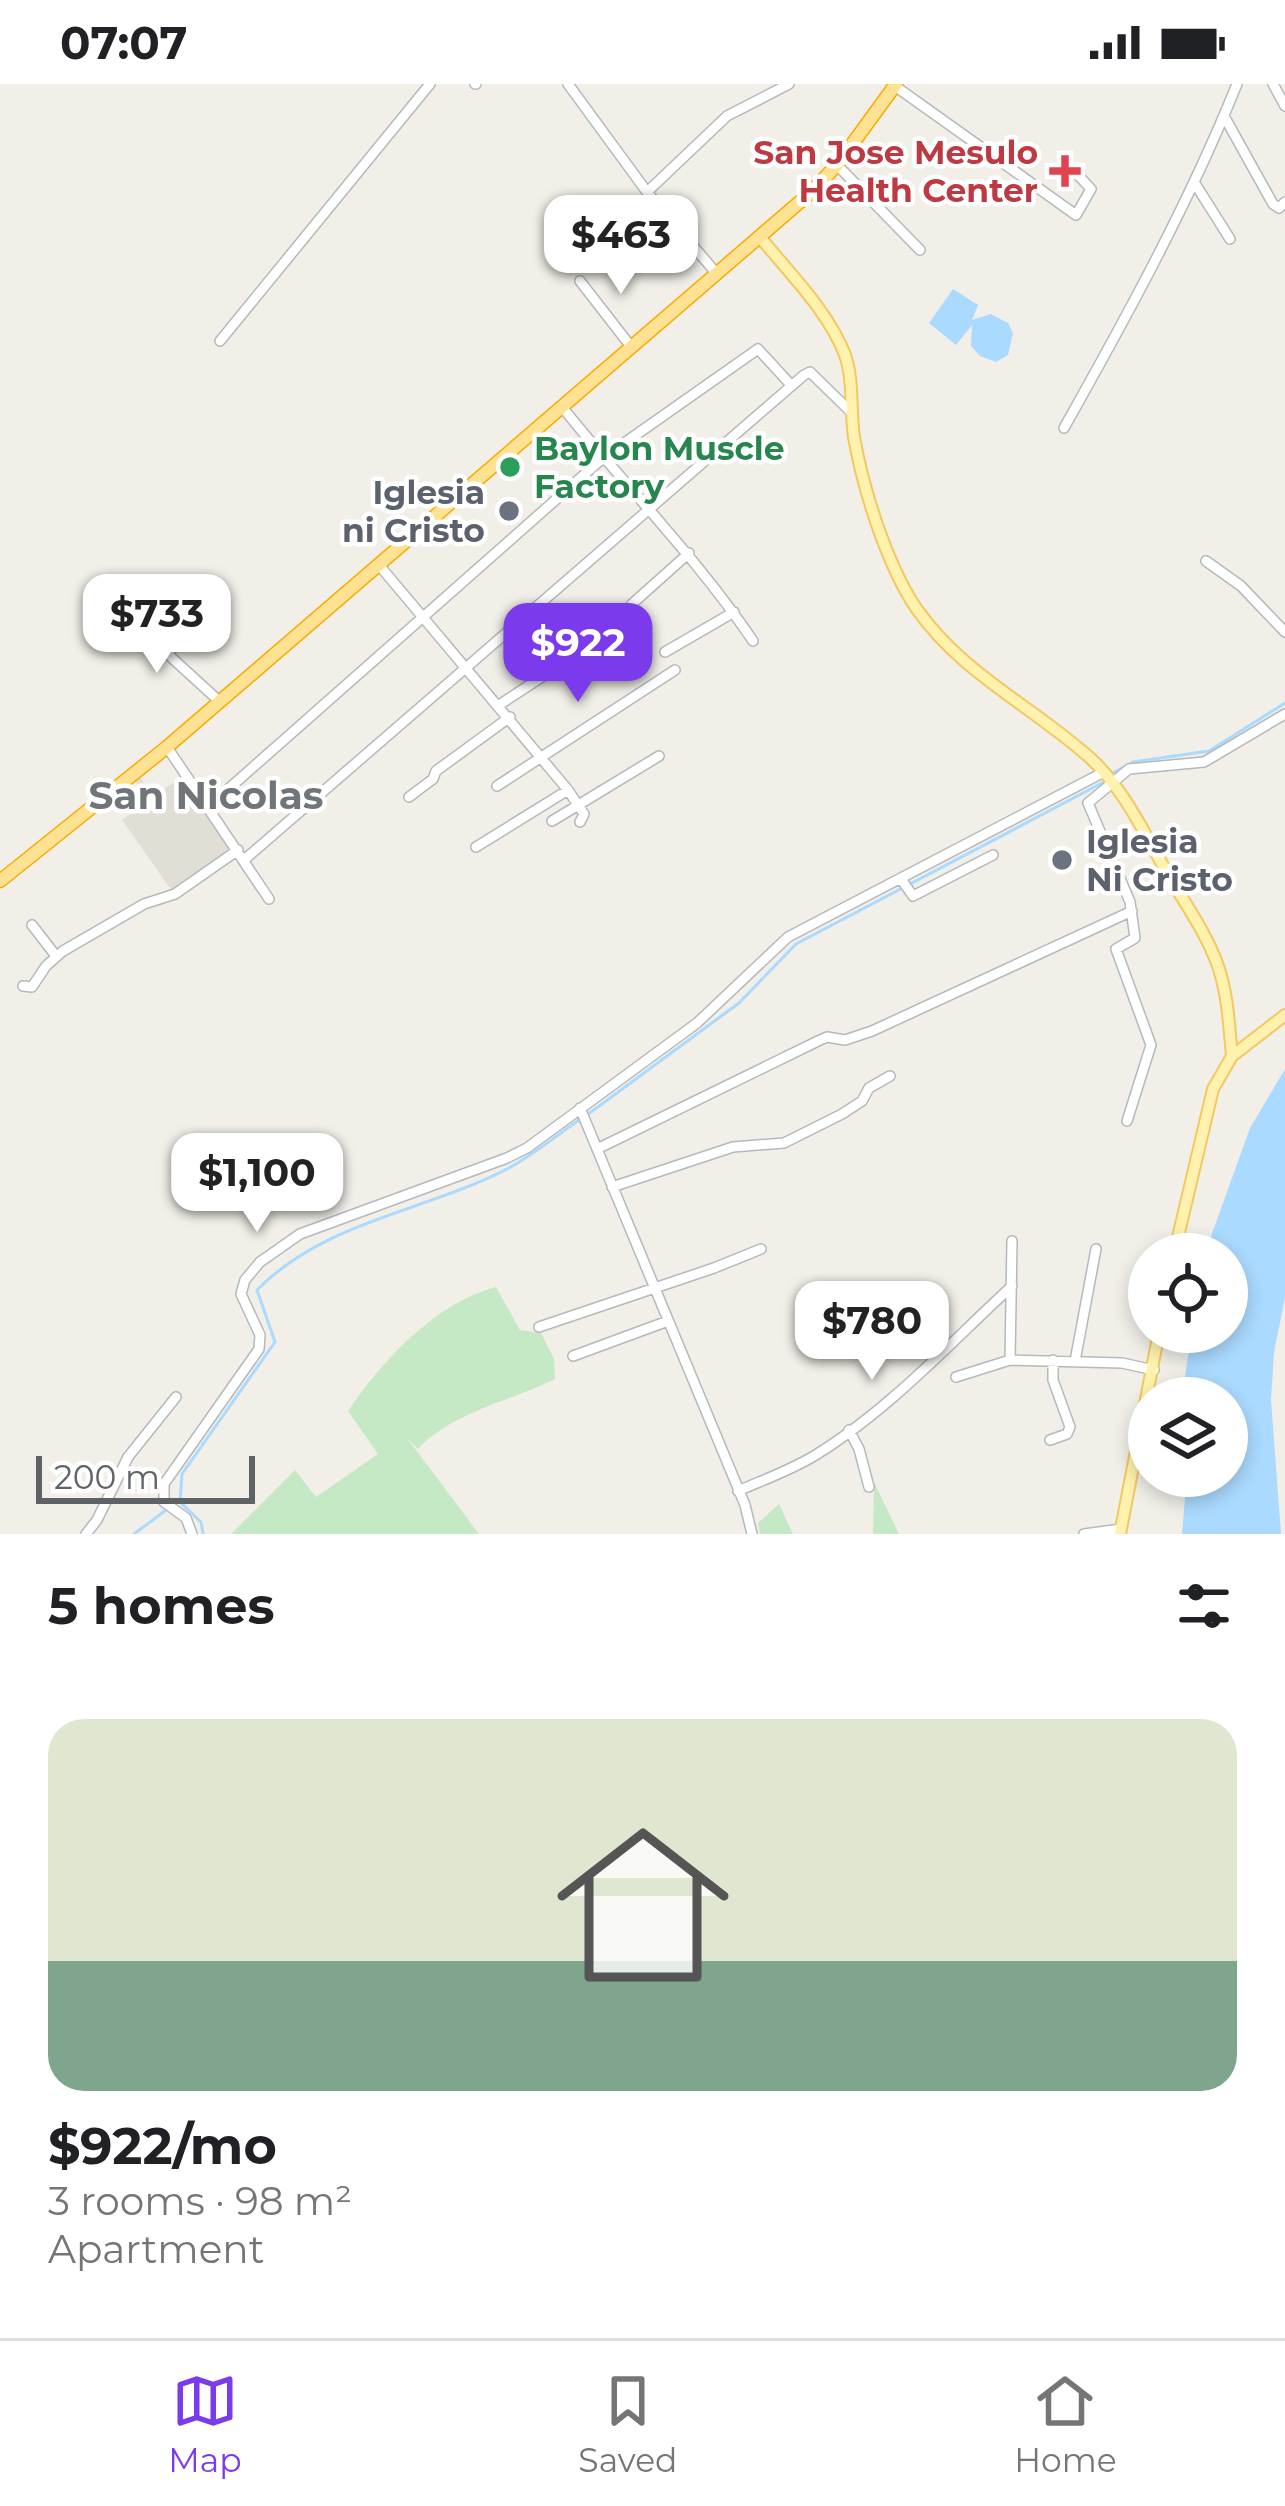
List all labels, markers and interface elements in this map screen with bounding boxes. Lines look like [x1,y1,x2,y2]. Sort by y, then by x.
text: 07:07 [60,15,187,70]
place label: San Jose Mesulo Health Center [753,132,1038,210]
marker: San Jose Mesulo Health Center [1049,155,1081,187]
pin: $463 [550,195,692,297]
text: $463 [571,210,671,258]
place label: Baylon Muscle Factory [534,428,785,506]
marker: Baylon Muscle Factory [497,454,523,480]
place label: Iglesia ni Cristo [342,472,485,550]
marker: Iglesia ni Cristo [496,498,522,524]
pin: $733 [86,574,228,676]
text: $733 [110,589,204,637]
pin: $922 [507,603,649,705]
text: $922 [530,618,626,666]
district label: San Nicolas [88,771,324,819]
place label: Iglesia Ni Cristo [1086,821,1233,899]
marker: Iglesia Ni Cristo [1049,847,1075,873]
pin: $1,100 [159,1133,355,1235]
text: $1,100 [198,1148,316,1196]
map controls [1128,1233,1248,1497]
button: locate [1128,1233,1248,1353]
pin: $780 [801,1281,943,1383]
text: $780 [822,1296,922,1344]
button: layers [1128,1377,1248,1497]
scale bar [36,1450,255,1503]
text: 200 m [54,1457,160,1497]
icon: filters [1171,1573,1237,1639]
text: 5 homes [48,1575,275,1637]
icon: home [535,1797,751,2013]
text: $922/mo [48,2115,277,2177]
text: 3 rooms · 98 m² [48,2177,352,2225]
text: Apartment [48,2225,264,2273]
tab: Map [168,2368,242,2480]
tab: Saved [578,2368,678,2480]
tab: Home [1014,2368,1117,2480]

